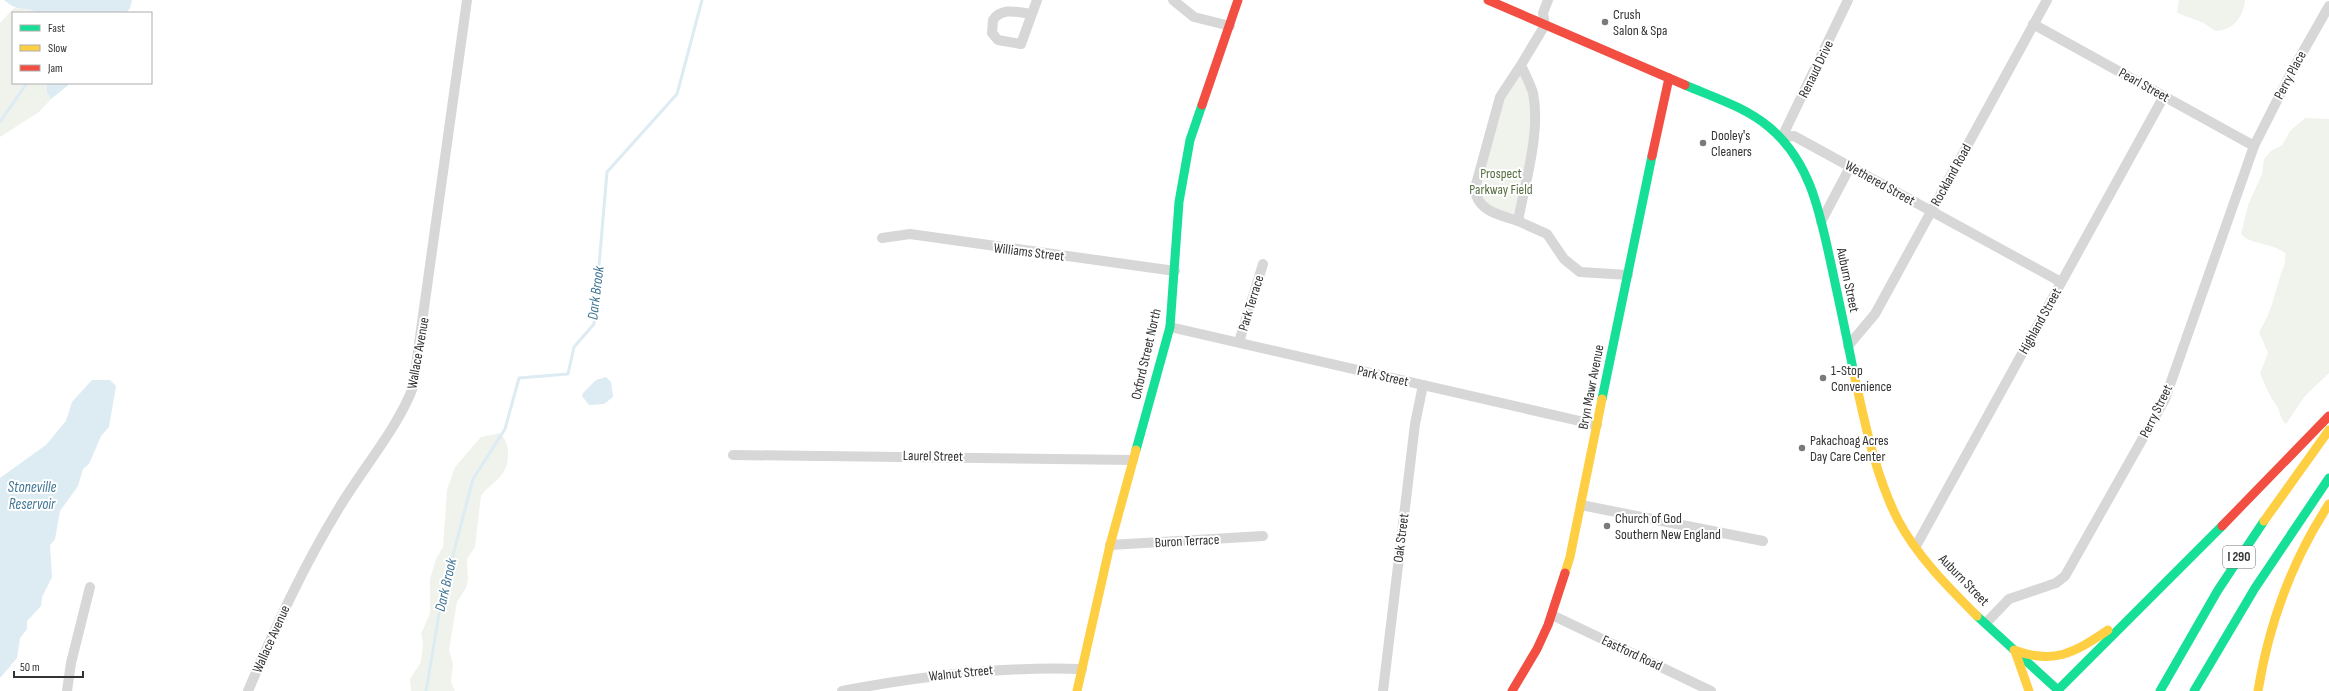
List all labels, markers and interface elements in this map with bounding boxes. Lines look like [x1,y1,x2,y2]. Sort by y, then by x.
place label: Crush Salon & Spa [1613,6,1667,39]
legend [12,12,152,84]
marker: Crush Salon & Spa [1600,17,1610,27]
text: Fast [48,21,65,36]
street label: Renaud Drive [1795,38,1837,100]
text: Slow [48,41,67,56]
street label: Perry Place [2270,48,2310,102]
text: Jam [47,61,63,76]
street label: Pearl Street [2116,64,2172,106]
place label: Dooley's Cleaners [1711,127,1752,160]
marker: Dooley's Cleaners [1698,138,1708,148]
street label: Rockland Road [1927,141,1975,209]
street label: Wethered Street [1842,157,1918,209]
park label: Prospect Parkway Field [1469,165,1533,198]
street label: Williams Street [993,239,1065,265]
street label: Auburn Street [1833,245,1863,314]
water label: Dark Brook [583,265,609,321]
street label: Park Terrace [1234,273,1268,333]
street label: Highland Street [2015,285,2065,357]
street label: Oxford Street North [1127,307,1165,401]
street label: Wallace Avenue [403,316,433,390]
street label: Bryn Mawr Avenue [1574,343,1608,431]
street label: Park Street [1356,362,1410,390]
place label: 1-Stop Convenience [1831,362,1892,395]
marker: 1-Stop Convenience [1818,373,1828,383]
street label: Perry Street [2136,382,2176,440]
place label: Pakachoag Acres Day Care Center [1810,432,1889,465]
marker: Pakachoag Acres Day Care Center [1797,443,1807,453]
street label: Laurel Street [903,447,963,465]
water label: Stoneville Reservoir [8,478,56,514]
place label: Church of God Southern New England [1615,510,1721,543]
street label: Oak Street [1390,513,1412,563]
marker: Church of God Southern New England [1602,521,1612,531]
street label: Buron Terrace [1154,531,1220,551]
road number: I 290 [2223,546,2255,568]
street label: Auburn Street [1935,550,1993,609]
water label: Dark Brook [431,556,461,613]
street label: Wallace Avenue [249,602,293,676]
street label: Eastford Road [1599,632,1665,675]
scale bar [14,653,83,679]
text: 50 m [20,660,40,675]
street label: Walnut Street [928,661,994,685]

